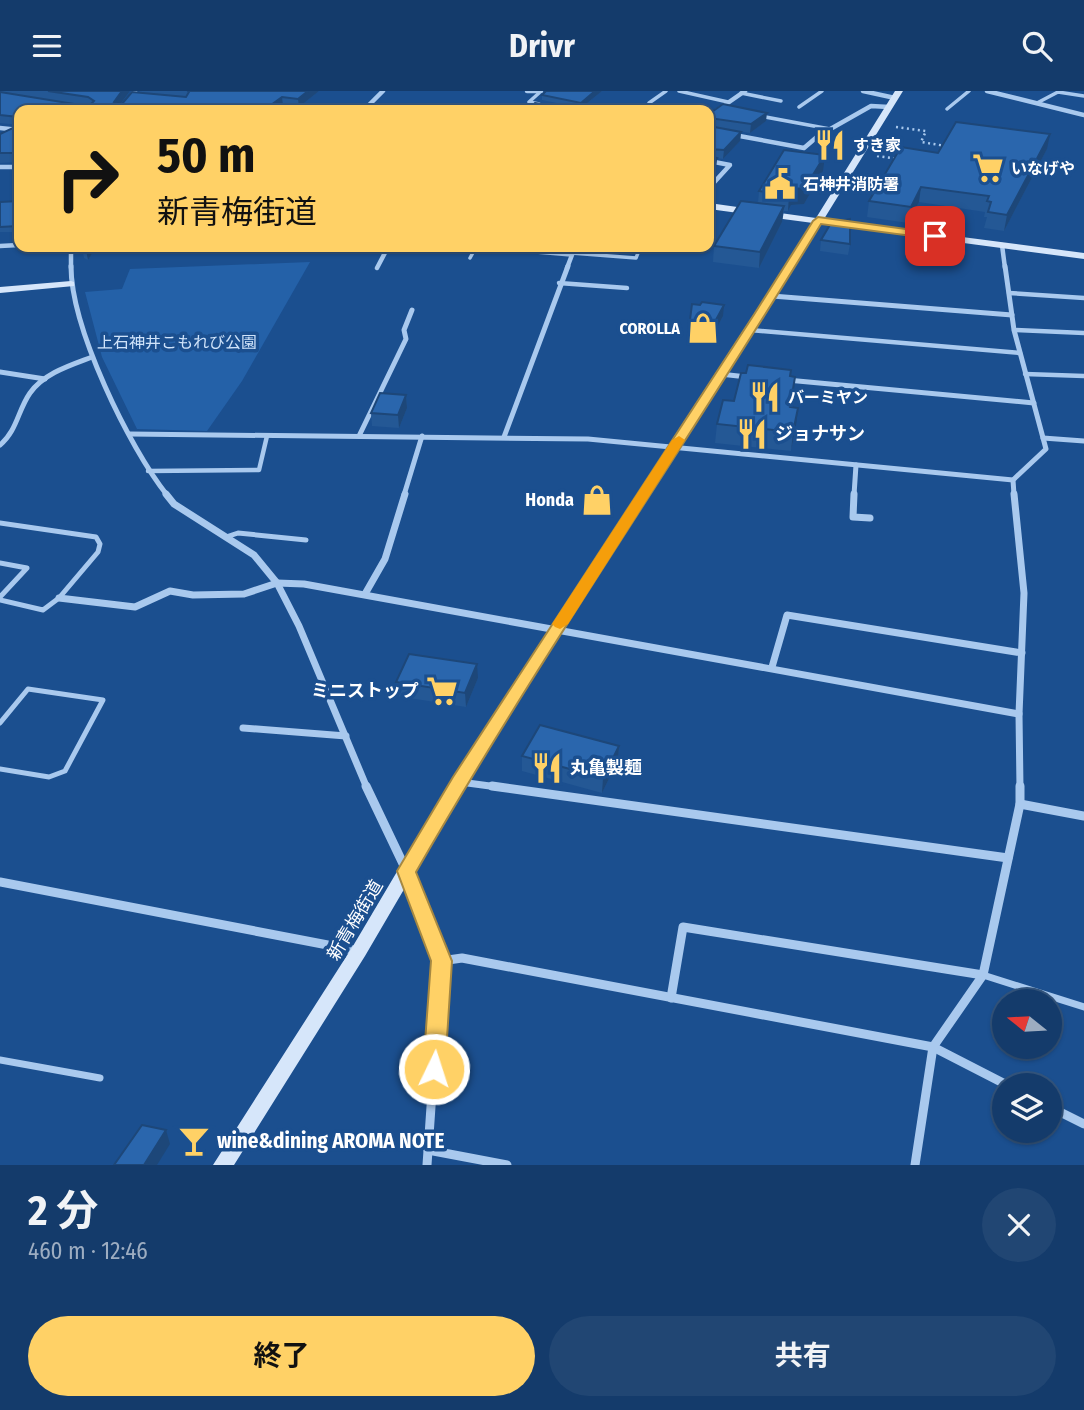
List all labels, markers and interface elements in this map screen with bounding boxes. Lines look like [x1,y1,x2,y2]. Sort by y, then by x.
icon: menu [28,27,66,65]
text: Drivr [509,27,575,65]
icon: search [1018,27,1056,65]
text: 50 m [157,126,255,185]
restaurant icon: すき家 [813,128,847,162]
icon: right [42,133,133,224]
place label: すき家 [853,136,901,155]
supermarket icon: いなげや [971,151,1005,185]
place label: いなげや [1011,159,1075,178]
public building icon: 石神井消防署 [763,167,797,201]
place label: 石神井消防署 [803,175,899,194]
text: 新青梅街道 [157,193,317,231]
pin [905,206,965,266]
icon: arrive [916,217,954,255]
shop icon: COROLLA [686,311,720,345]
place label: COROLLA [619,319,680,338]
park label: 上石神井こもれび公園 [97,333,257,352]
restaurant icon: バーミヤン [748,380,782,414]
place label: バーミヤン [788,388,868,407]
restaurant icon: ジョナサン [735,417,769,451]
place label: ジョナサン [775,423,865,445]
shop icon: Honda [580,483,614,517]
place label: Honda [525,489,574,511]
supermarket icon: ミニストップ [425,674,459,708]
place label: ミニストップ [311,680,419,702]
restaurant icon: 丸亀製麺 [530,751,564,785]
place label: 丸亀製麺 [570,757,642,779]
street label: 新青梅街道 [322,876,388,964]
north arrow [992,989,1062,1059]
map controls [992,989,1062,1143]
position arrow [397,1032,471,1106]
button: layers [992,1073,1062,1143]
bar icon: wine&dining AROMA NOTE [177,1124,211,1158]
place label: wine&dining AROMA NOTE [217,1128,444,1154]
text: 2 分 [28,1186,98,1236]
button: close [982,1188,1056,1262]
text: 460 m · 12:46 [28,1237,148,1265]
button: 終了 [28,1316,535,1396]
button: 共有 [549,1316,1056,1396]

